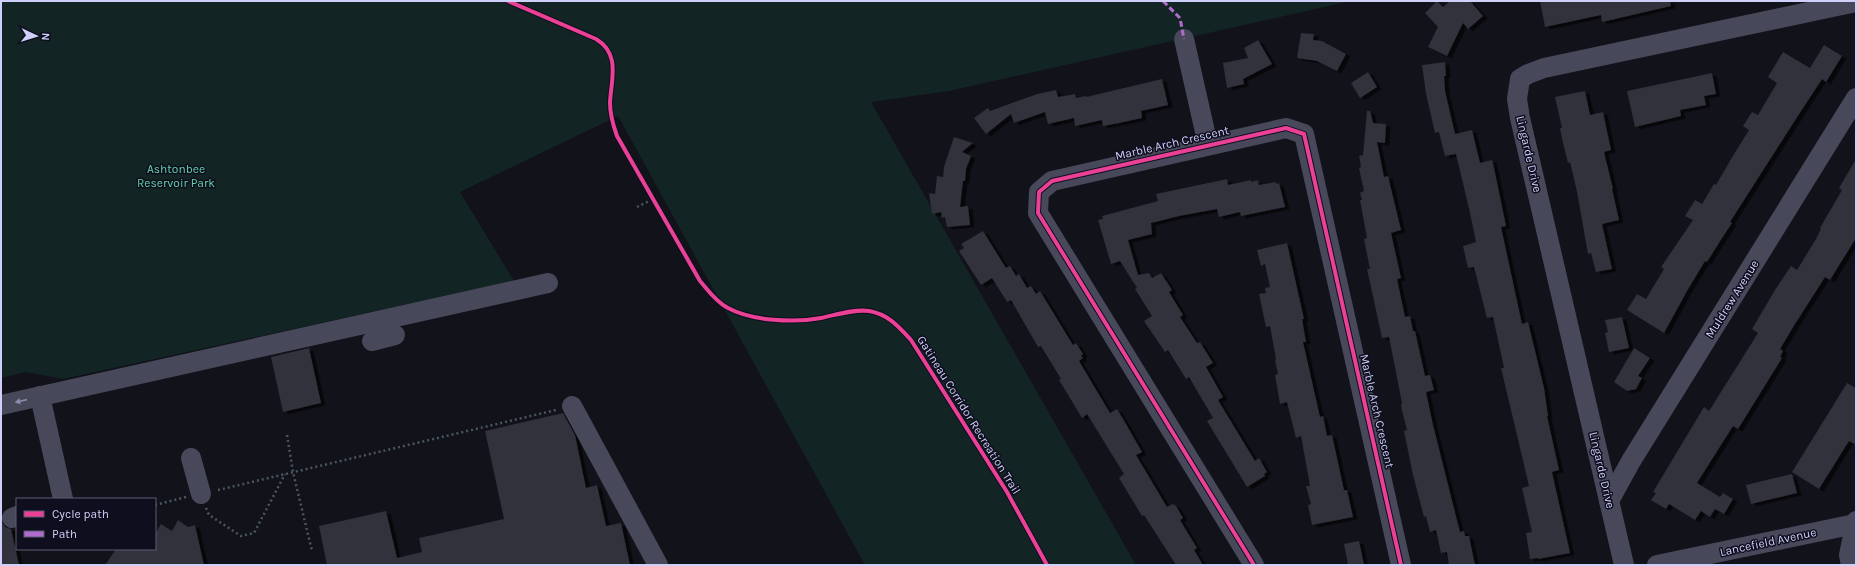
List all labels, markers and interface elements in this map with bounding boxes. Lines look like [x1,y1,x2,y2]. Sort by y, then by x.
north arrow [16,16,56,56]
text: N [39,32,52,41]
street label: Lingarde Drive [1513,114,1545,194]
street label: Marble Arch Crescent [1114,123,1231,163]
park label: Ashtonbee Reservoir Park [137,162,215,190]
street label: Muldrew Avenue [1702,257,1762,341]
street label: Gatineau Corridor Recreation Trail [914,333,1024,497]
street label: Marble Arch Crescent [1357,353,1397,470]
one-way arrow [14,398,27,404]
street label: Lingarde Drive [1586,430,1618,510]
legend [16,498,156,550]
text: Cycle path [52,507,109,521]
street label: Lancefield Avenue [1718,525,1818,559]
text: Path [52,527,77,541]

